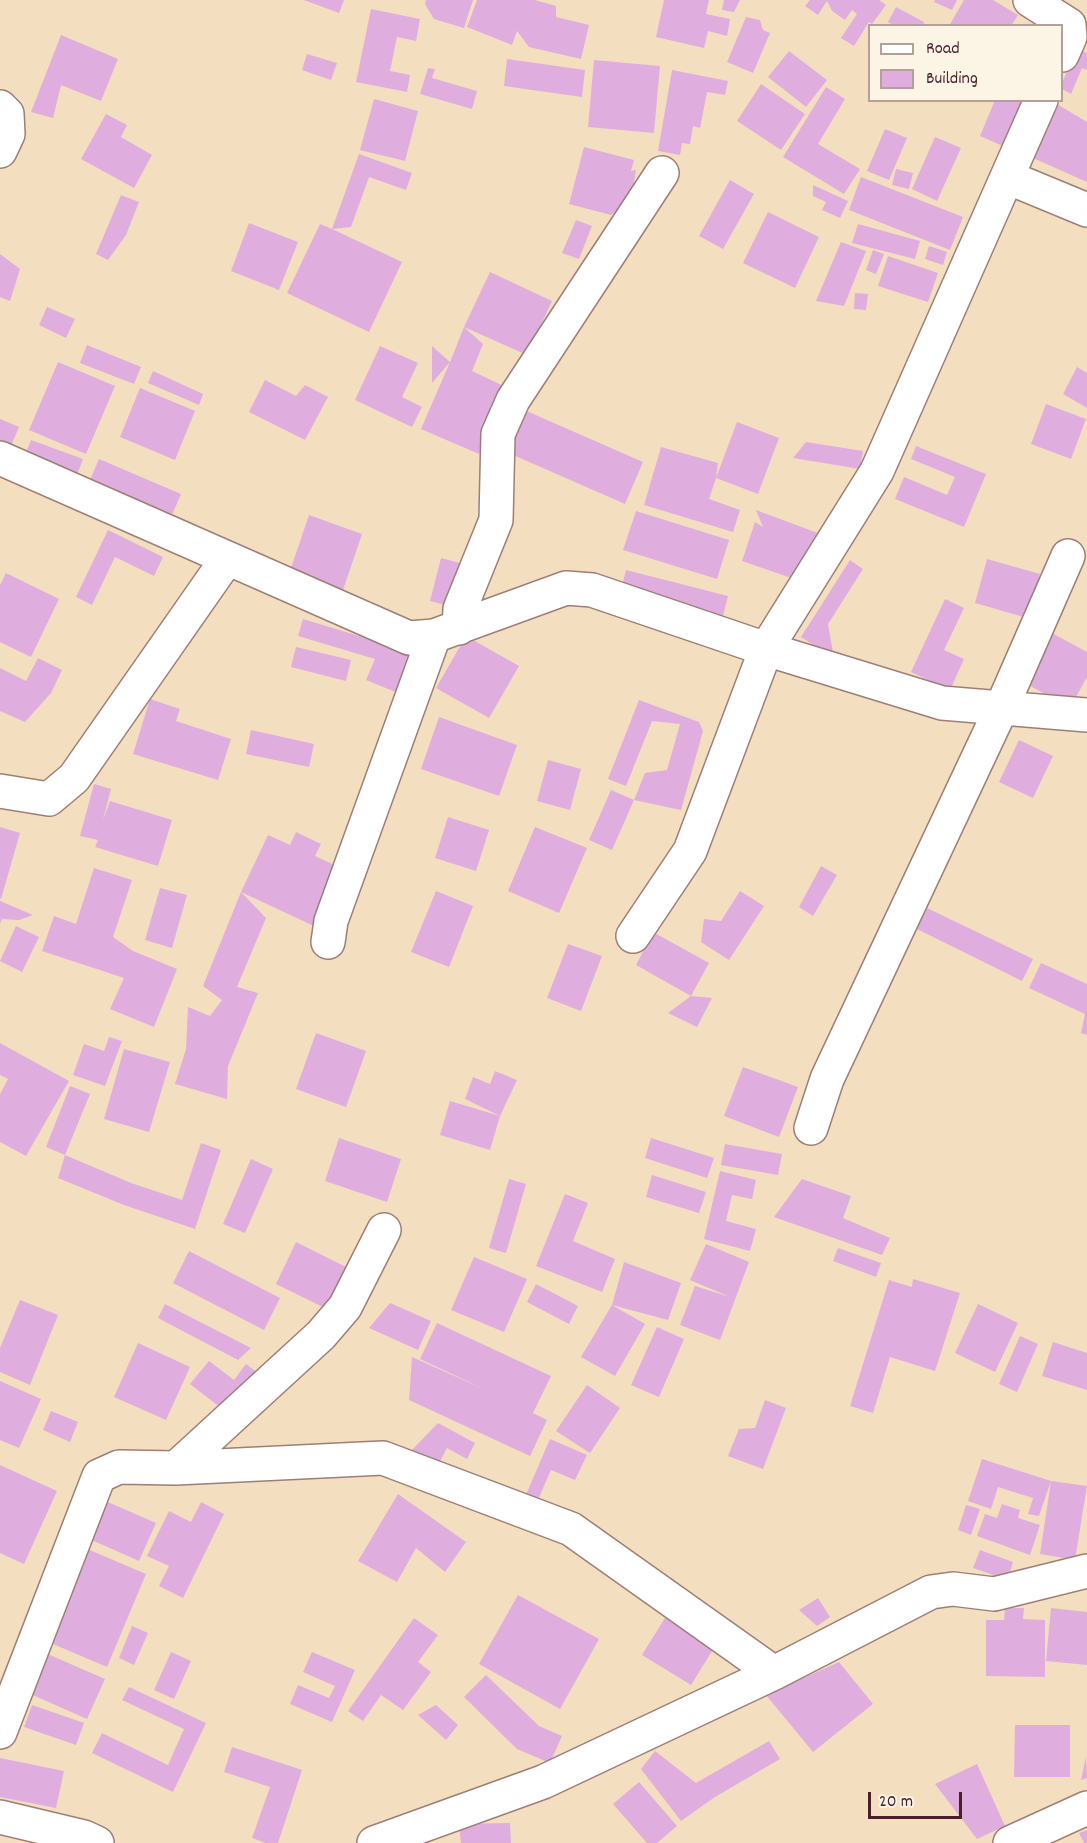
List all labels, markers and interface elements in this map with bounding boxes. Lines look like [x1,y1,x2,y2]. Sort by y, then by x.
legend [868,24,1063,102]
text: Road [926,37,960,62]
text: Building [926,67,978,92]
scale bar [871,1780,966,1818]
text: 20 m [879,1790,913,1815]

